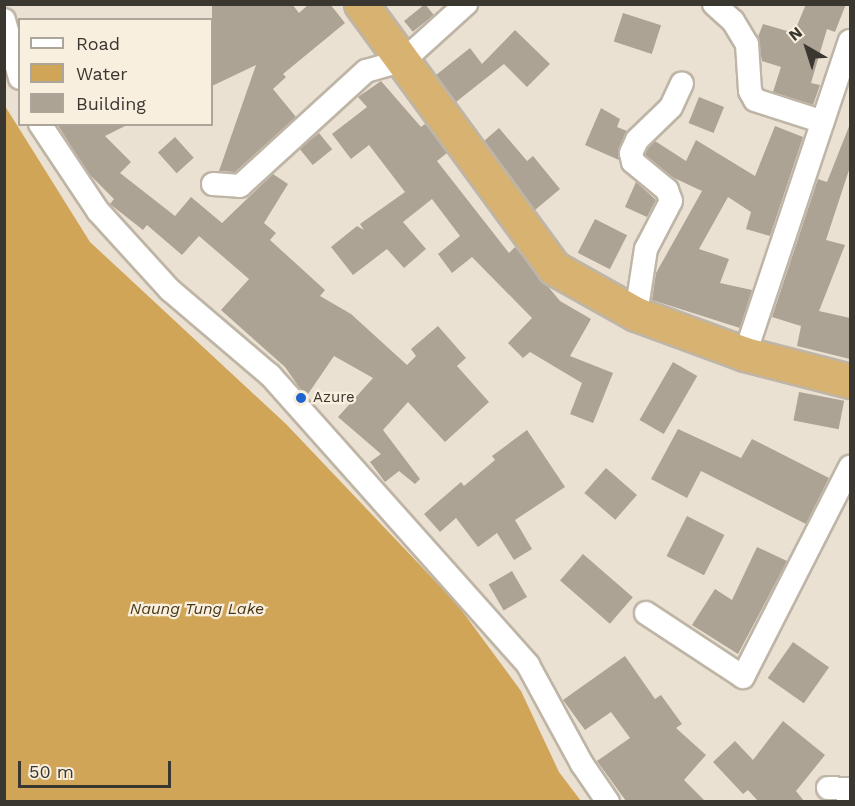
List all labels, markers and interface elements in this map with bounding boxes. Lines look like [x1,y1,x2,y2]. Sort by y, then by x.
legend [18,18,213,126]
north arrow [777,18,837,78]
text: N [785,23,806,45]
text: Road [76,33,120,54]
text: Water [76,63,128,84]
text: Building [76,93,146,114]
place label: Azure [313,389,355,407]
marker: Azure [294,391,308,405]
water label: Naung Tung Lake [130,599,264,619]
scale bar [21,749,174,787]
text: 50 m [29,761,74,782]

